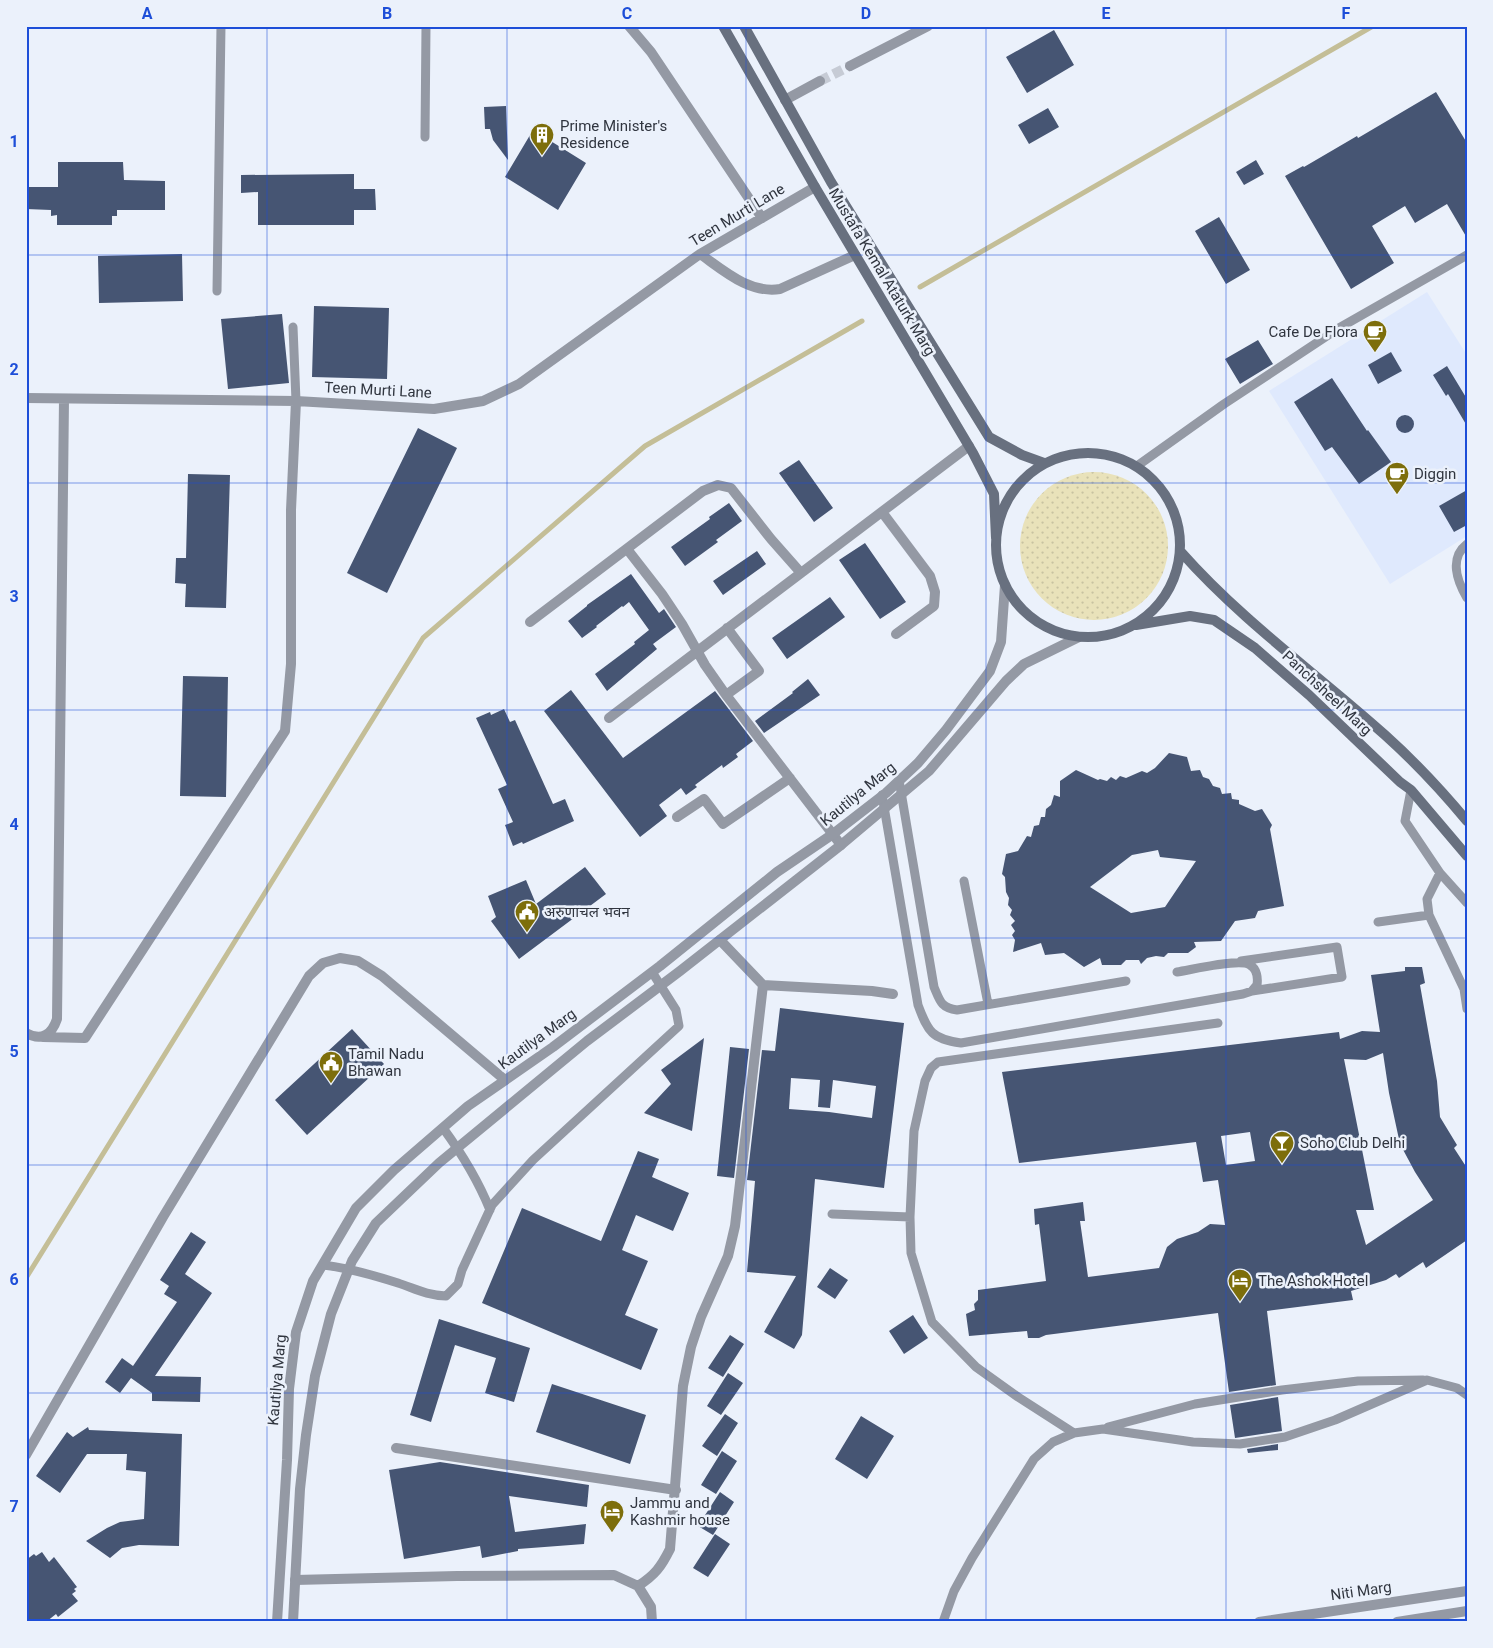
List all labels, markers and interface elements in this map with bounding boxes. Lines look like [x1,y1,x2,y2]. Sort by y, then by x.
text: A [142,4,153,23]
text: B [382,4,392,23]
text: C [622,4,632,23]
text: D [861,4,871,23]
text: E [1102,4,1111,23]
text: F [1342,4,1351,23]
place label: Prime Minister's Residence [560,117,667,152]
building icon: Prime Minister's Residence [529,122,555,156]
text: 1 [9,132,19,151]
street label: Teen Murti Lane [686,180,788,250]
street label: Mustafa Kemal Ataturk Marg [825,185,939,359]
cafe icon: Cafe De Flora [1362,319,1388,353]
place label: Cafe De Flora [1268,323,1358,341]
text: 2 [9,360,19,379]
street label: Teen Murti Lane [324,378,432,402]
cafe icon: Diggin [1384,461,1410,495]
place label: Diggin [1414,465,1456,483]
text: 3 [9,587,19,606]
street label: Panchsheel Marg [1279,647,1375,739]
street label: Kautilya Marg [817,758,899,830]
text: 4 [9,815,19,834]
public building icon: अरुणाचल भवन [514,899,540,933]
place label: अरुणाचल भवन [544,903,630,921]
street label: Kautilya Marg [495,1005,579,1073]
text: 5 [9,1042,19,1061]
place label: Tamil Nadu Bhawan [348,1045,424,1080]
public building icon: Tamil Nadu Bhawan [318,1050,344,1084]
bar icon: Soho Club Delhi [1269,1130,1295,1164]
place label: Soho Club Delhi [1300,1134,1405,1152]
hotel icon: The Ashok Hotel [1227,1268,1253,1302]
text: 6 [9,1270,19,1289]
place label: The Ashok Hotel [1258,1272,1368,1290]
street label: Kautilya Marg [264,1334,290,1426]
place label: Jammu and Kashmir house [630,1494,730,1529]
text: 7 [9,1497,19,1516]
hotel icon: Jammu and Kashmir house [599,1499,625,1533]
street label: Niti Marg [1329,1578,1393,1604]

